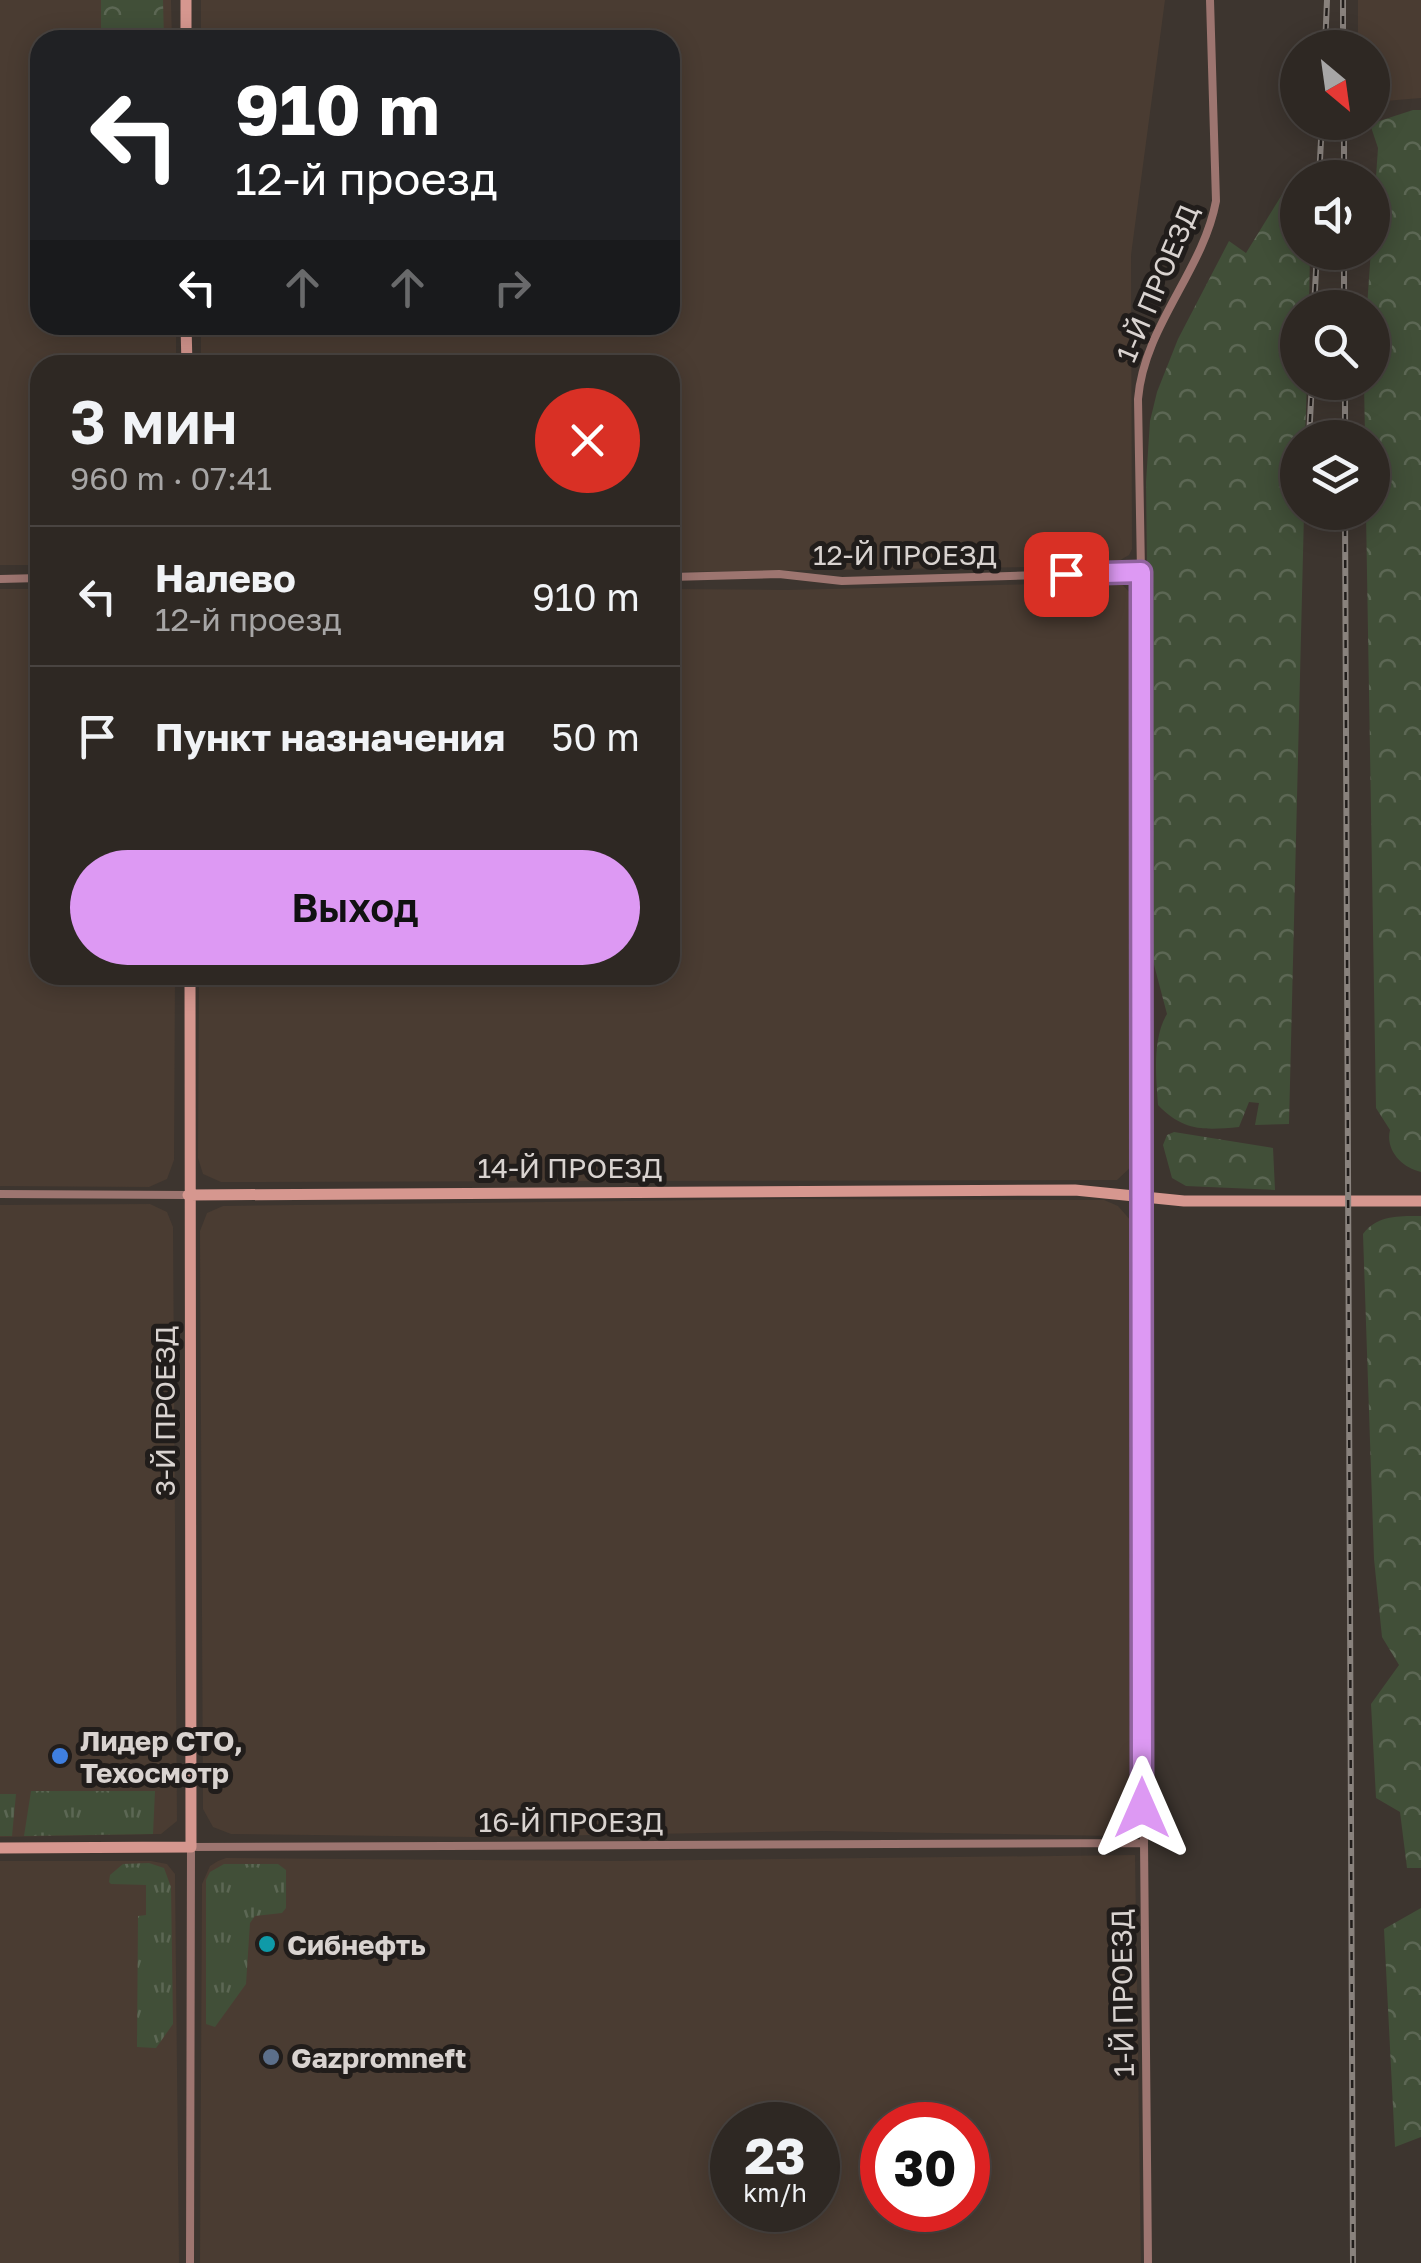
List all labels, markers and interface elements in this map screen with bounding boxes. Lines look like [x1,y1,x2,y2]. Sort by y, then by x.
north arrow [1280,30,1390,140]
map controls [1280,30,1390,530]
text: 910 m [235,66,440,150]
icon: left [70,70,200,200]
text: 12-й проезд [235,151,497,205]
button: sound [1280,160,1390,270]
street label: 1-Й ПРОЕЗД [1109,199,1205,367]
icon: left [170,260,225,315]
icon: ahead [275,260,330,315]
icon: ahead [380,260,435,315]
icon: right [485,260,540,315]
button: search [1280,290,1390,400]
text: 3 мин [70,385,238,457]
button: close [535,388,640,493]
button: layers [1280,420,1390,530]
text: 960 m · 07:41 [70,459,272,497]
pin [1024,532,1109,617]
street label: 12-Й ПРОЕЗД [813,538,997,571]
icon: arrive [1039,547,1094,602]
text: Налево [155,555,296,600]
icon: left [70,569,125,624]
text: 910 m [532,574,640,619]
text: 12-й проезд [155,600,342,638]
icon: arrive [70,709,125,764]
text: Пункт назначения [155,714,505,759]
text: 50 m [551,714,640,759]
button: Выход [70,850,640,965]
street label: 14-Й ПРОЕЗД [478,1151,662,1184]
street label: 3-Й ПРОЕЗД [148,1326,181,1496]
place label: Лидер СТО, Техосмотр [80,1724,243,1789]
marker: Лидер СТО, Техосмотр [49,1745,71,1767]
position arrow [1090,1756,1194,1860]
street label: 16-Й ПРОЕЗД [479,1805,663,1838]
street label: 1-Й ПРОЕЗД [1104,1909,1140,2077]
place label: Сибнефть [287,1928,426,1961]
marker: Сибнефть [256,1933,278,1955]
place label: Gazpromneft [291,2041,466,2074]
marker: Gazpromneft [260,2046,282,2068]
speed limit sign: 30 [860,2102,990,2232]
text: 23 [744,2125,805,2185]
text: km/h [743,2177,807,2208]

